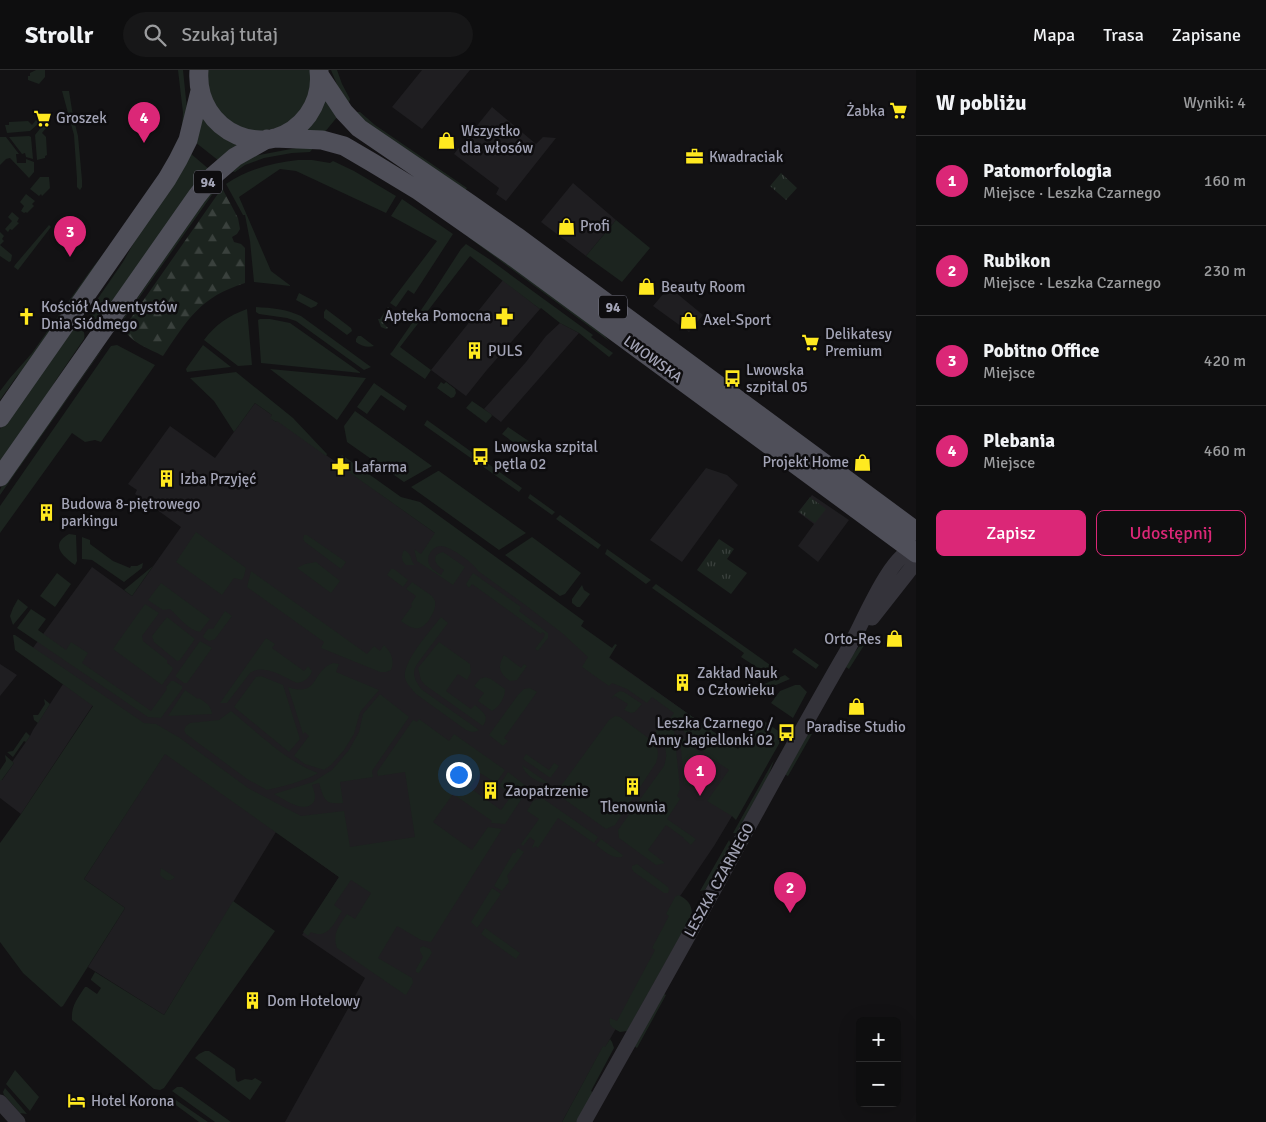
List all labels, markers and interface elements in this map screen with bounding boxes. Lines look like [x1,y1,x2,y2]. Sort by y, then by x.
search box [123,12,473,57]
text: Strollr [25,20,93,50]
icon: search [141,21,169,49]
text: Szukaj tutaj [181,23,278,47]
text: Mapa [1033,24,1075,46]
text: Trasa [1103,24,1144,46]
text: Zapisane [1172,24,1241,46]
text: W pobliżu [936,90,1027,116]
text: Wyniki: 4 [1183,93,1246,113]
supermarket icon: Żabka [889,101,909,121]
pin: 4 [128,102,160,143]
place label: Żabka [846,102,885,120]
supermarket icon: Groszek [32,108,52,128]
place label: Groszek [56,109,107,127]
place label: Wszystko dla włosów [461,122,533,157]
shop icon: Wszystko dla włosów [437,130,457,150]
office icon: Kwadraciak [685,147,705,167]
place label: Kwadraciak [709,148,784,166]
text: Patomorfologia [983,159,1112,183]
road number: 94 [194,170,222,194]
text: 1 [948,171,956,191]
text: 160 m [1204,171,1246,191]
text: Miejsce · Leszka Czarnego [983,183,1161,203]
pin: 3 [54,216,86,257]
shop icon: Profi [556,216,576,236]
place label: Profi [580,217,610,235]
text: Rubikon [983,249,1051,273]
text: 2 [948,261,956,281]
text: 230 m [1204,261,1246,281]
text: Miejsce · Leszka Czarnego [983,273,1161,293]
shop icon: Beauty Room [637,277,657,297]
place label: Beauty Room [661,278,745,296]
road number: 94 [599,296,627,318]
place label: Kościół Adwentystów Dnia Siódmego [41,298,177,333]
church icon: Kościół Adwentystów Dnia Siódmego [17,306,37,326]
pharmacy icon: Apteka Pomocna [495,306,515,326]
place label: Apteka Pomocna [384,307,491,325]
shop icon: Axel-Sport [679,310,699,330]
place label: Axel-Sport [703,311,771,329]
place label: Delikatesy Premium [825,325,892,360]
street label: LWOWSKA [620,332,686,386]
supermarket icon: Delikatesy Premium [801,333,821,353]
text: Pobitno Office [983,339,1100,363]
building icon: PULS [464,341,484,361]
place label: PULS [488,342,523,360]
text: 3 [948,351,956,371]
text: 420 m [1204,351,1246,371]
place label: Lwowska szpital 05 [746,361,808,396]
text: Miejsce [983,363,1035,383]
bus stop icon: Lwowska szpital 05 [722,369,742,389]
text: Plebania [983,429,1055,453]
place label: Lwowska szpital pętla 02 [494,438,598,473]
text: 4 [948,441,956,461]
text: 460 m [1204,441,1246,461]
bus stop icon: Lwowska szpital pętla 02 [470,446,490,466]
shop icon: Projekt Home [853,452,873,472]
place label: Projekt Home [763,453,849,471]
text: Miejsce [983,453,1035,473]
pharmacy icon: Lafarma [330,457,350,477]
place label: Lafarma [354,458,407,476]
building icon: Izba Przyjęć [156,469,176,489]
place label: Izba Przyjęć [180,470,256,488]
place label: Budowa 8-piętrowego parkingu [61,495,201,530]
building icon: Budowa 8-piętrowego parkingu [37,503,57,523]
button: Zapisz [936,510,1086,556]
button: Udostępnij [1096,510,1246,556]
shop icon: Orto-Res [885,629,905,649]
place label: Orto-Res [824,630,881,648]
place label: Zakład Nauk o Człowieku [697,664,778,699]
building icon: Zakład Nauk o Człowieku [673,672,693,692]
shop icon: Paradise Studio [846,696,866,716]
place label: Leszka Czarnego / Anny Jagiellonki 02 [649,714,774,749]
place label: Paradise Studio [806,718,906,736]
bus stop icon: Leszka Czarnego / Anny Jagiellonki 02 [777,722,797,742]
pin: 1 [684,755,716,796]
your location [446,762,472,788]
building icon: Tlenownia [623,776,643,796]
building icon: Zaopatrzenie [481,781,501,801]
place label: Zaopatrzenie [505,782,589,800]
place label: Tlenownia [600,798,666,816]
street label: LESZKA CZARNEGO [680,820,758,940]
pin: 2 [774,872,806,913]
building icon: Dom Hotelowy [243,991,263,1011]
place label: Dom Hotelowy [267,992,360,1010]
map controls [856,1017,901,1107]
button: + [856,1017,901,1062]
button: − [856,1062,901,1107]
hotel icon: Hotel Korona [67,1091,87,1111]
place label: Hotel Korona [91,1092,174,1110]

